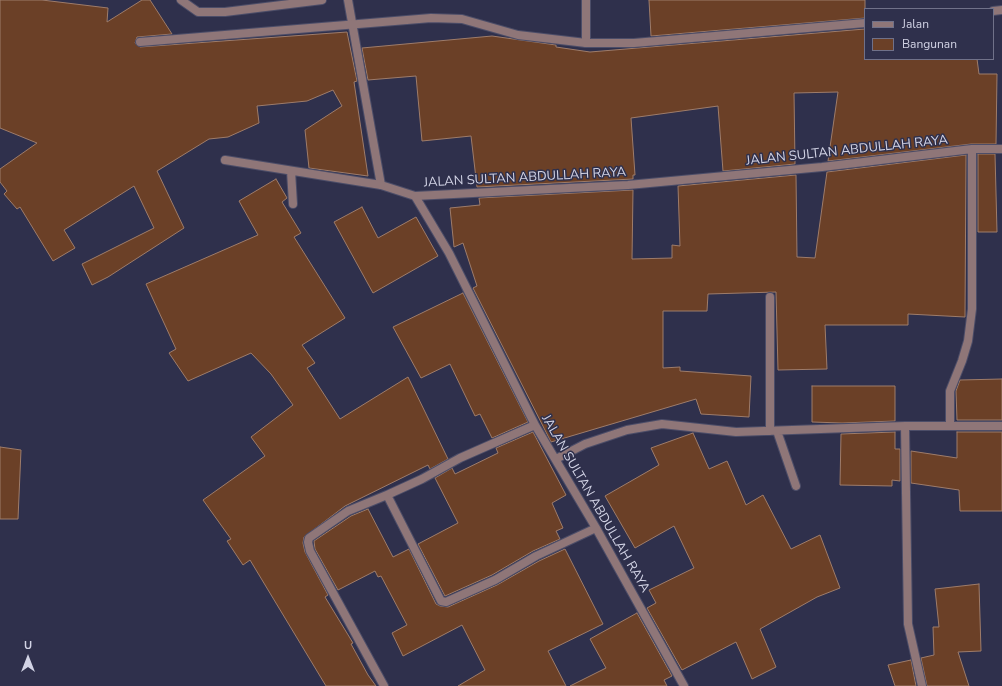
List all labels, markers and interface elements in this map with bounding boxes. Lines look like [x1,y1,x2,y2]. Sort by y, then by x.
legend [864,8,994,60]
text: Jalan [902,16,929,32]
text: Bangunan [902,36,957,52]
street label: JALAN SULTAN ABDULLAH RAYA [745,133,949,169]
street label: JALAN SULTAN ABDULLAH RAYA [423,165,627,191]
street label: JALAN SULTAN ABDULLAH RAYA [538,412,652,596]
north arrow [8,638,48,678]
text: U [24,638,32,653]

